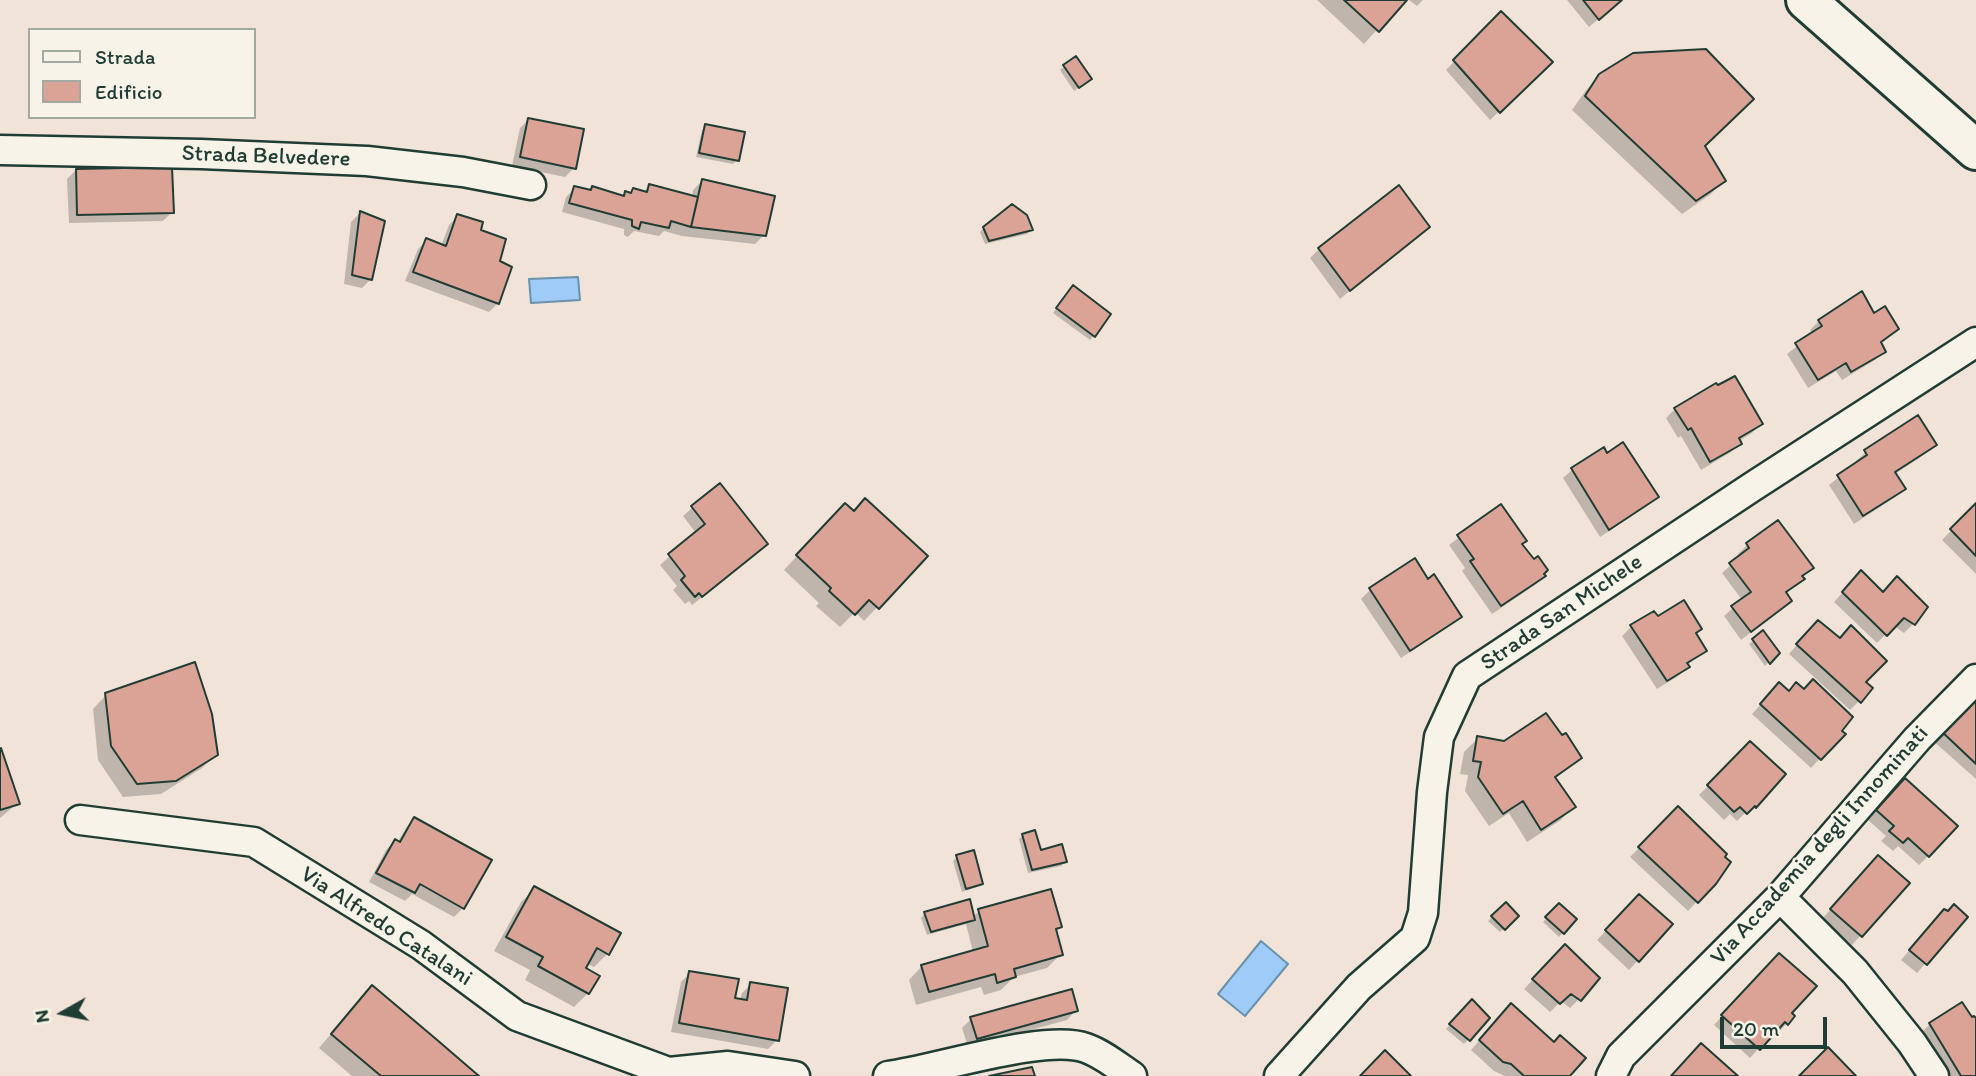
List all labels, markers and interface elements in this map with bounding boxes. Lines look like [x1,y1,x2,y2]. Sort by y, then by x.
legend [28,28,256,119]
text: Strada [95,44,155,69]
text: Edificio [95,79,163,104]
street label: Strada Belvedere [181,140,351,174]
street label: Strada San Michele [1476,549,1648,677]
street label: Via Accademia degli Innominati [1705,721,1935,971]
street label: Via Alfredo Catalani [295,861,477,993]
north arrow [28,978,98,1048]
scale bar [1724,1002,1831,1046]
text: N [29,1008,54,1025]
text: 20 m [1733,1016,1779,1041]

